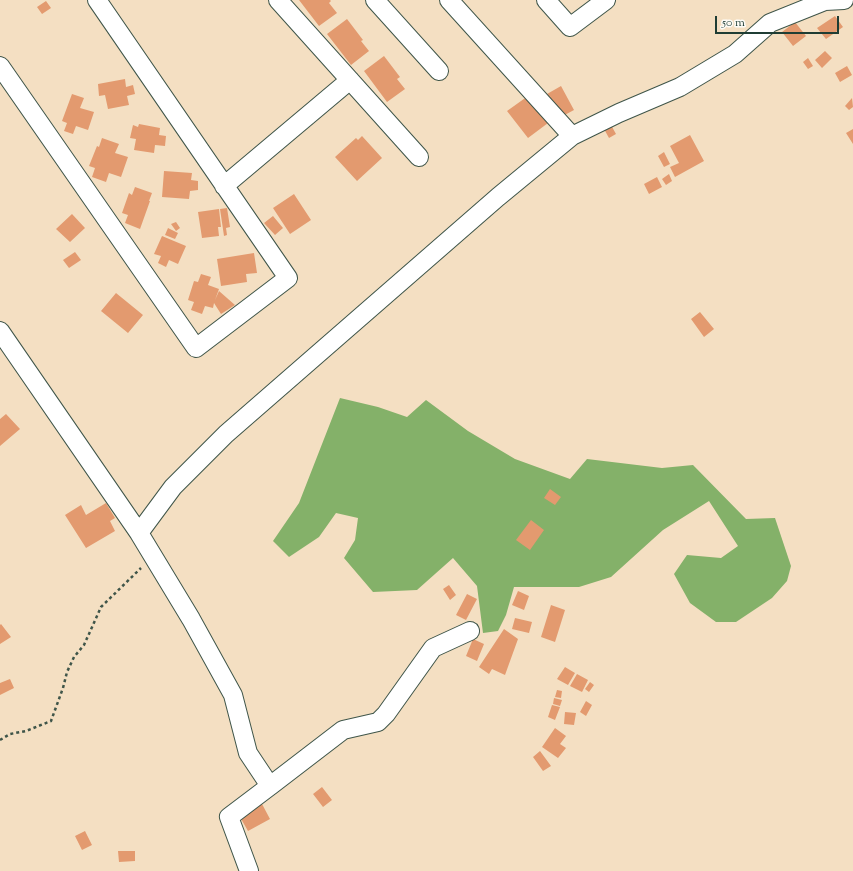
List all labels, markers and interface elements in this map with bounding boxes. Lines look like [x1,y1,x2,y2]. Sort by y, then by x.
scale bar [717,8,841,34]
text: 50 m [722,14,745,32]

